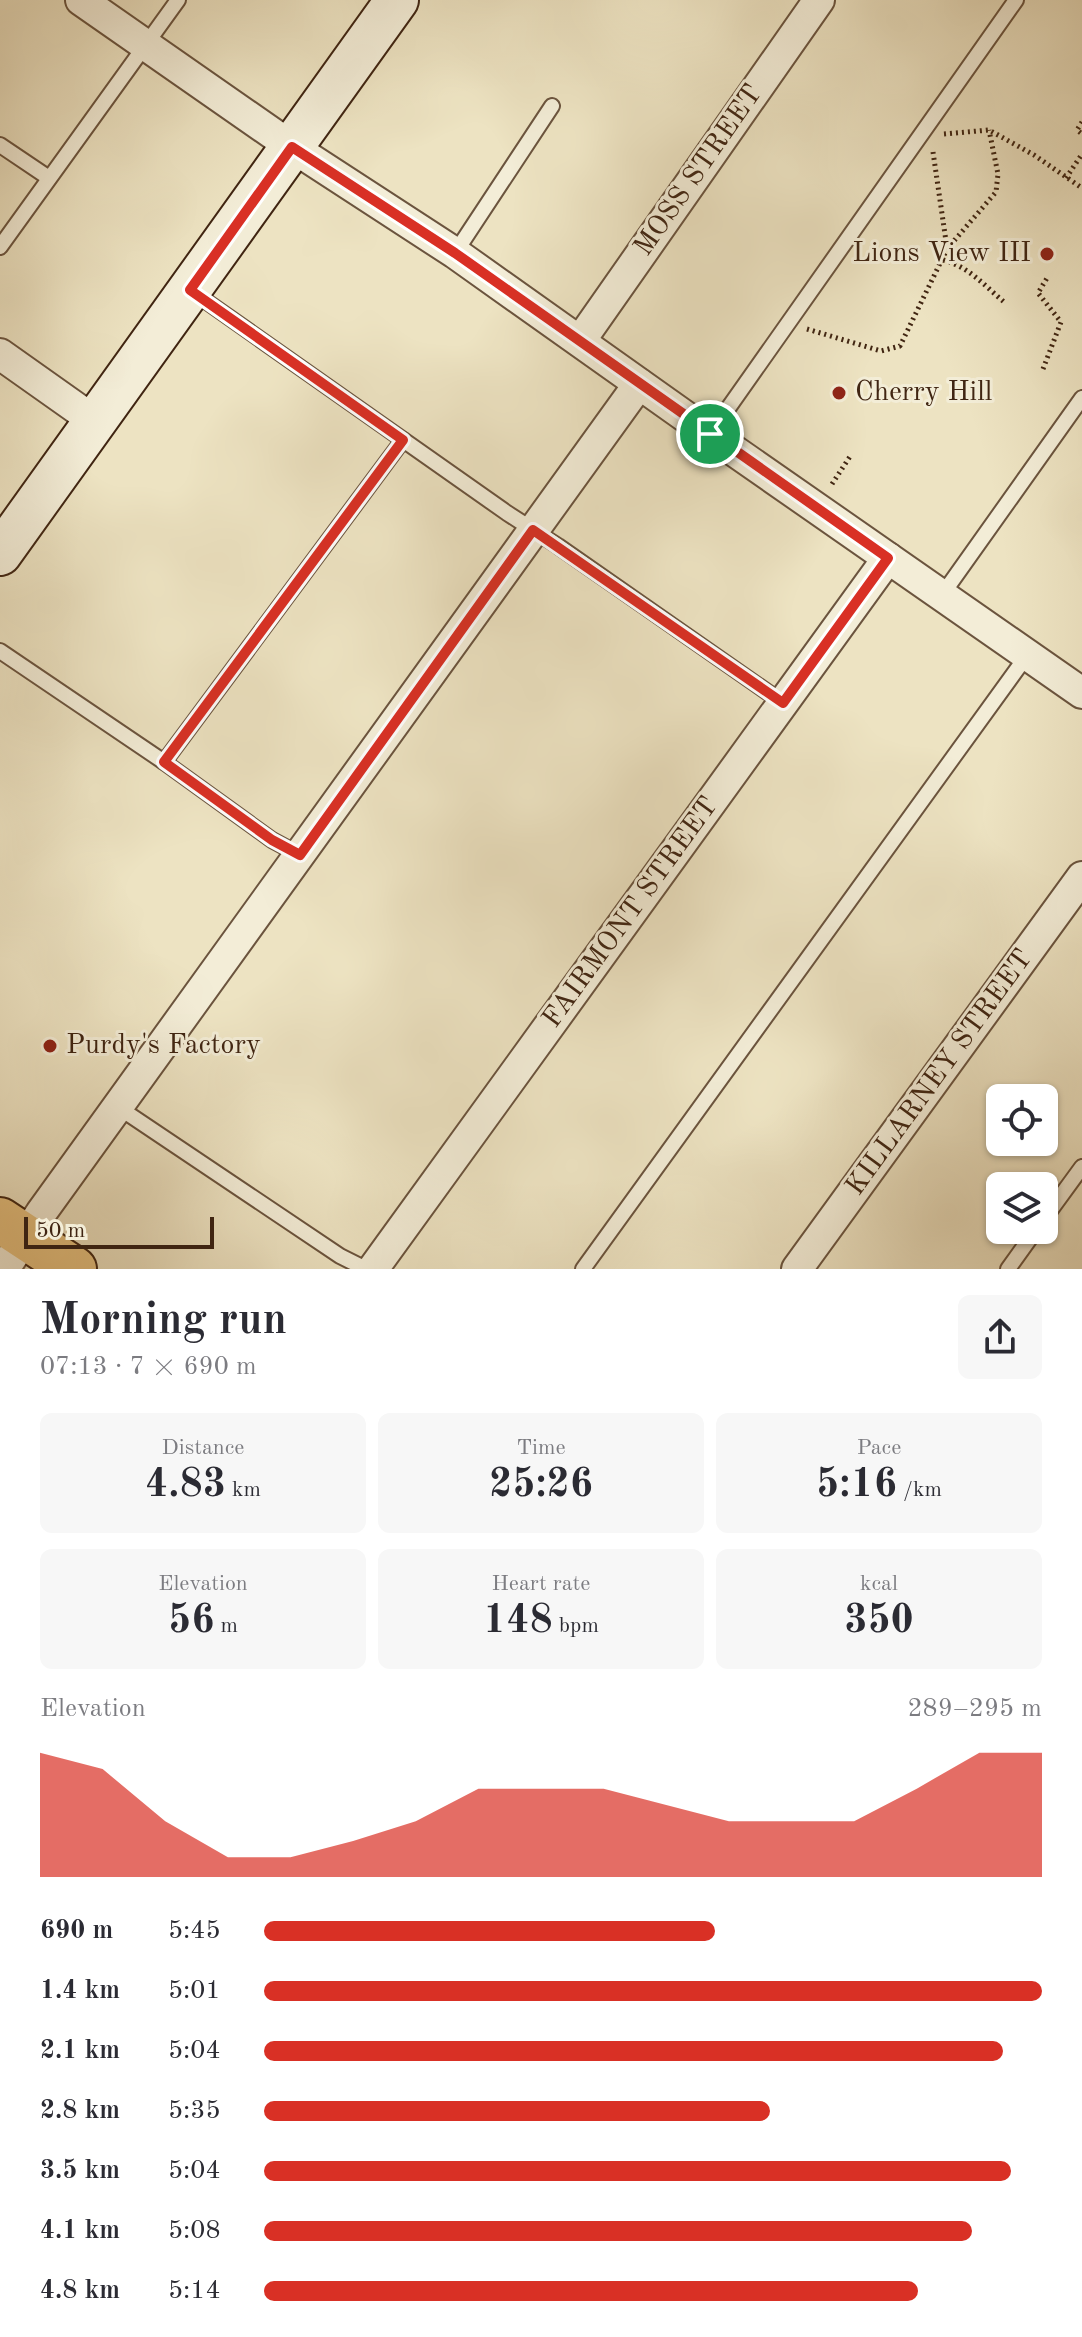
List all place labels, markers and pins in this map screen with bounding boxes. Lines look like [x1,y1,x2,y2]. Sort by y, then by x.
place label: Lions View III [852,240,1031,268]
marker: Lions View III [1038,245,1056,263]
place label: Cherry Hill [855,379,992,407]
marker: Cherry Hill [830,384,848,402]
pin [676,400,744,468]
place label: Purdy's Factory [66,1032,261,1060]
marker: Purdy's Factory [41,1037,59,1055]

